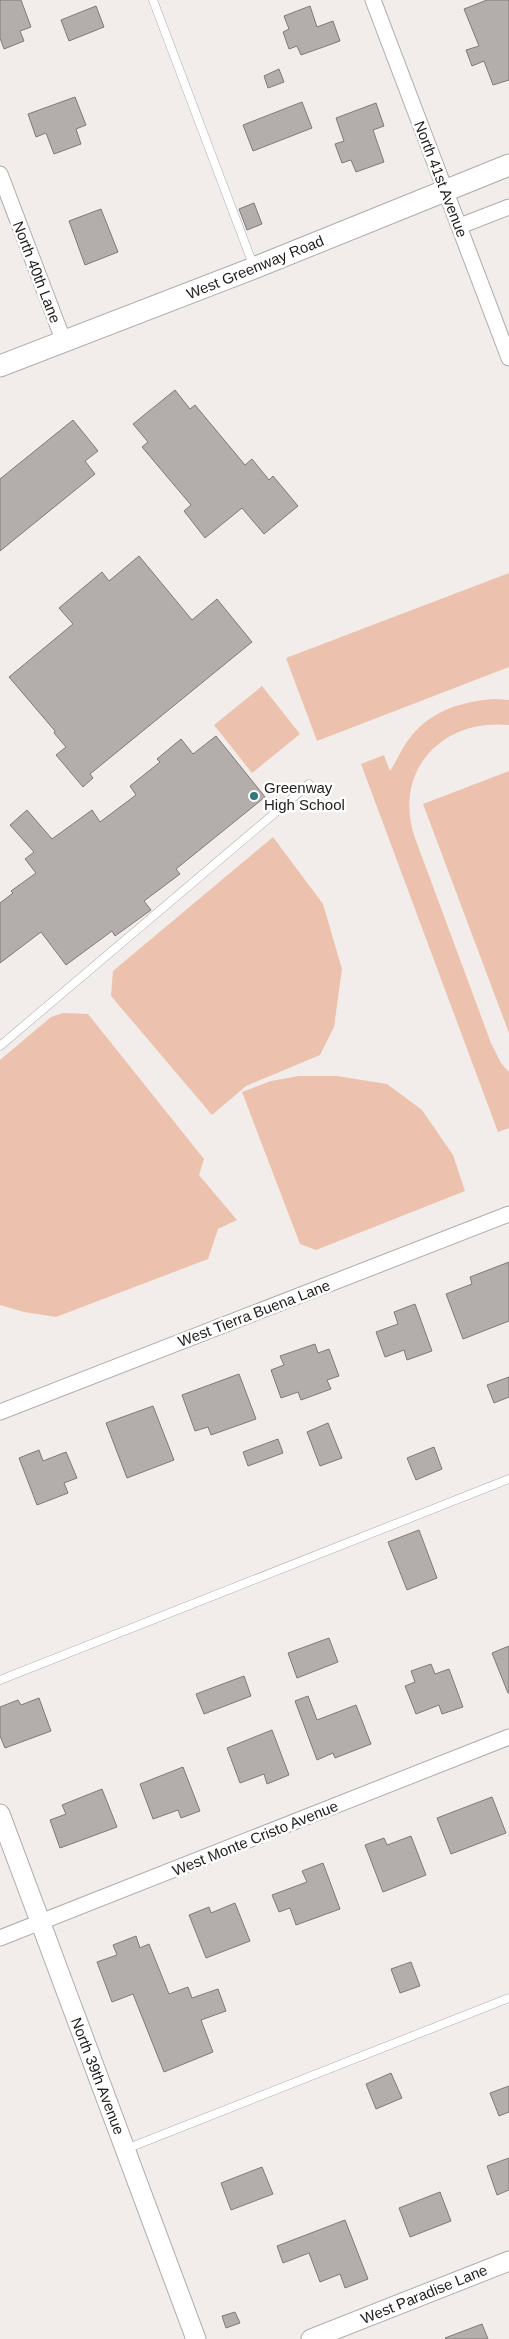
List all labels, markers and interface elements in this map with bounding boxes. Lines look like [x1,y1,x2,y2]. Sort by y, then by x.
street label: North 41st Avenue [411,118,471,240]
street label: North 40th Lane [10,219,64,325]
street label: West Greenway Road [184,232,326,302]
place label: Greenway High School [264,779,345,813]
marker: Greenway High School [248,790,260,802]
street label: West Tierra Buena Lane [176,1276,332,1350]
street label: West Monte Cristo Avenue [170,1797,340,1879]
street label: North 39th Avenue [68,2015,128,2137]
street label: West Paradise Lane [358,2261,490,2327]

